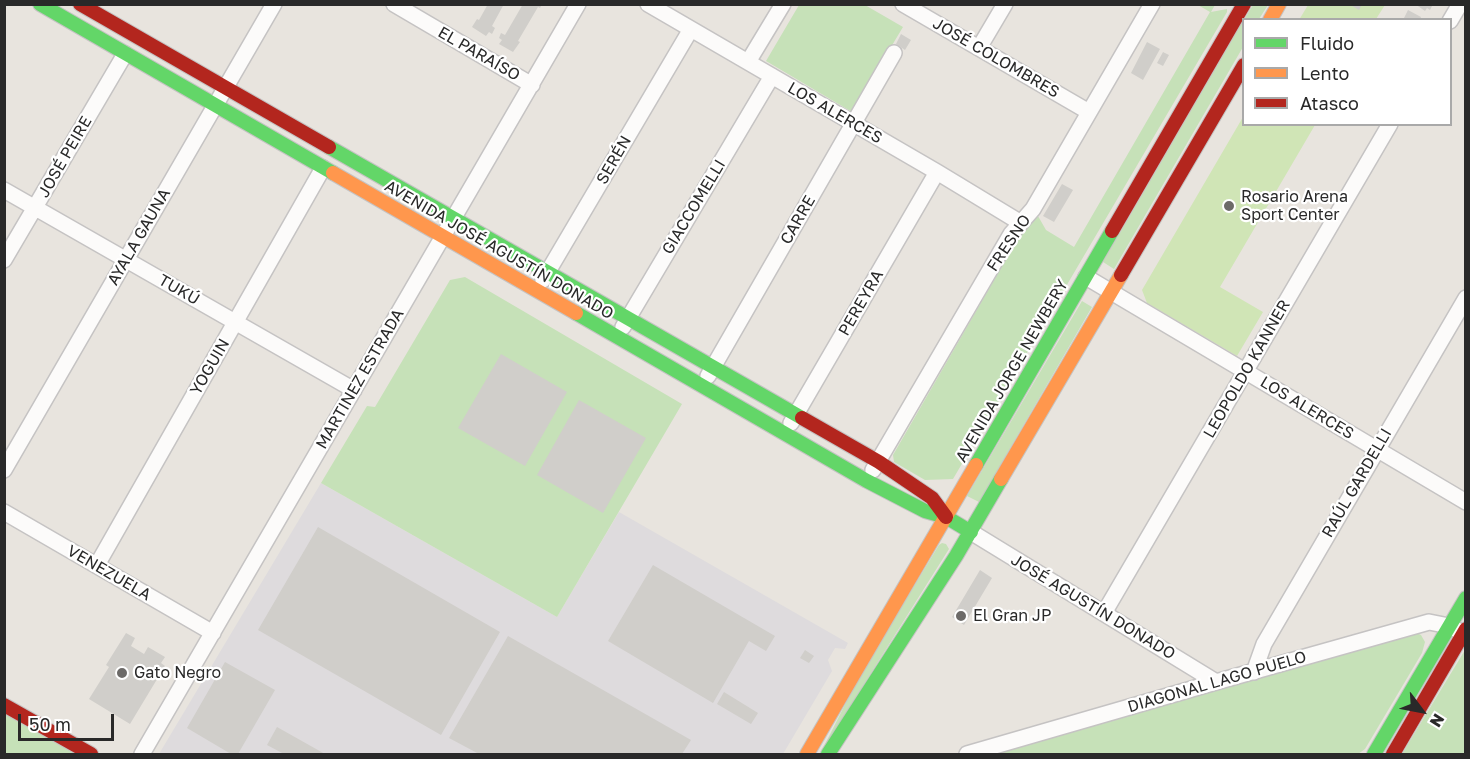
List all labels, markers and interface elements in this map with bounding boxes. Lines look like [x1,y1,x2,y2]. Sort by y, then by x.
street label: JOSÉ COLOMBRES [929,14,1063,102]
legend [1242,18,1452,126]
street label: EL PARAÍSO [435,23,523,85]
text: Fluido [1300,32,1354,54]
text: Lento [1300,62,1349,84]
street label: LOS ALERCES [784,78,886,148]
text: Atasco [1300,92,1359,114]
street label: JOSÉ PEIRE [34,113,96,201]
street label: SERÉN [592,132,636,188]
street label: GIACCOMELLI [658,156,730,258]
street label: AVENIDA JOSÉ AGUSTÍN DONADO [381,176,617,324]
street label: AYALA GAUNA [104,185,174,289]
place label: Rosario Arena Sport Center [1241,187,1348,225]
street label: CARRE [776,192,820,248]
marker: Rosario Arena Sport Center [1222,199,1236,213]
street label: FRESNO [983,211,1035,275]
street label: PEREYRA [834,267,888,339]
street label: TUKÚ [155,271,203,309]
street label: AVENIDA JORGE NEWBERY [952,276,1072,466]
street label: LEOPOLDO KANNER [1200,297,1294,441]
street label: MARTINEZ ESTRADA [312,306,408,452]
street label: YOGUIN [186,335,234,399]
street label: LOS ALERCES [1257,372,1357,444]
street label: RAÚL GARDELLI [1318,425,1396,541]
street label: VENEZUELA [64,541,154,605]
street label: JOSÉ AGUSTÍN DONADO [1007,550,1179,664]
place label: El Gran JP [973,606,1051,626]
marker: El Gran JP [954,609,968,623]
street label: DIAGONAL LAGO PUELO [1125,647,1309,717]
place label: Gato Negro [134,663,221,683]
marker: Gato Negro [115,666,129,680]
north arrow [1392,681,1452,741]
scale bar [21,702,117,740]
text: N [1426,710,1449,731]
text: 50 m [29,713,71,735]

